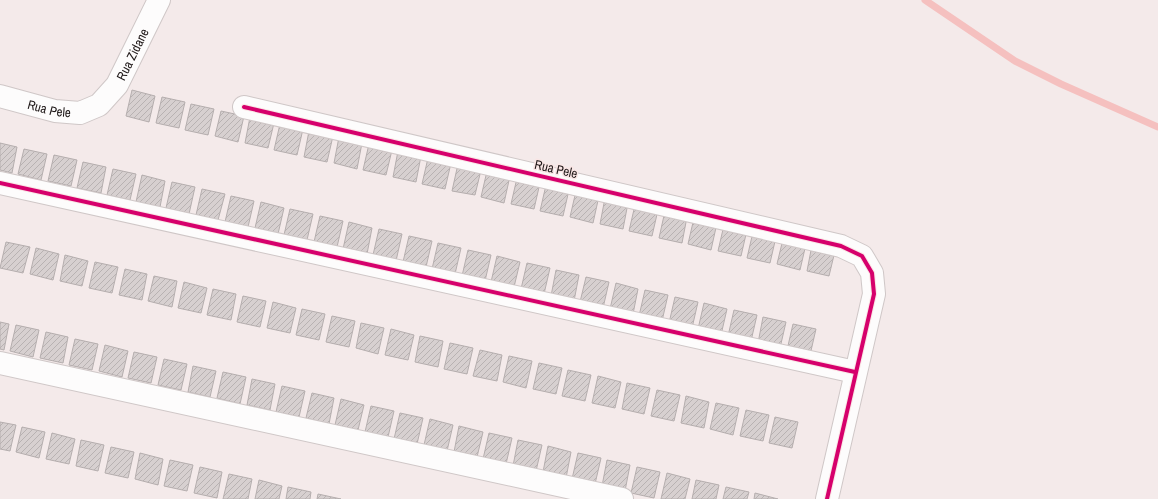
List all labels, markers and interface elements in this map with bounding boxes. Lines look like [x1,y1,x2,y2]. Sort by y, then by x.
street label: Rua Zidane [112,25,152,83]
street label: Rua Pele [26,95,72,121]
street label: Rua Pele [533,156,579,182]

